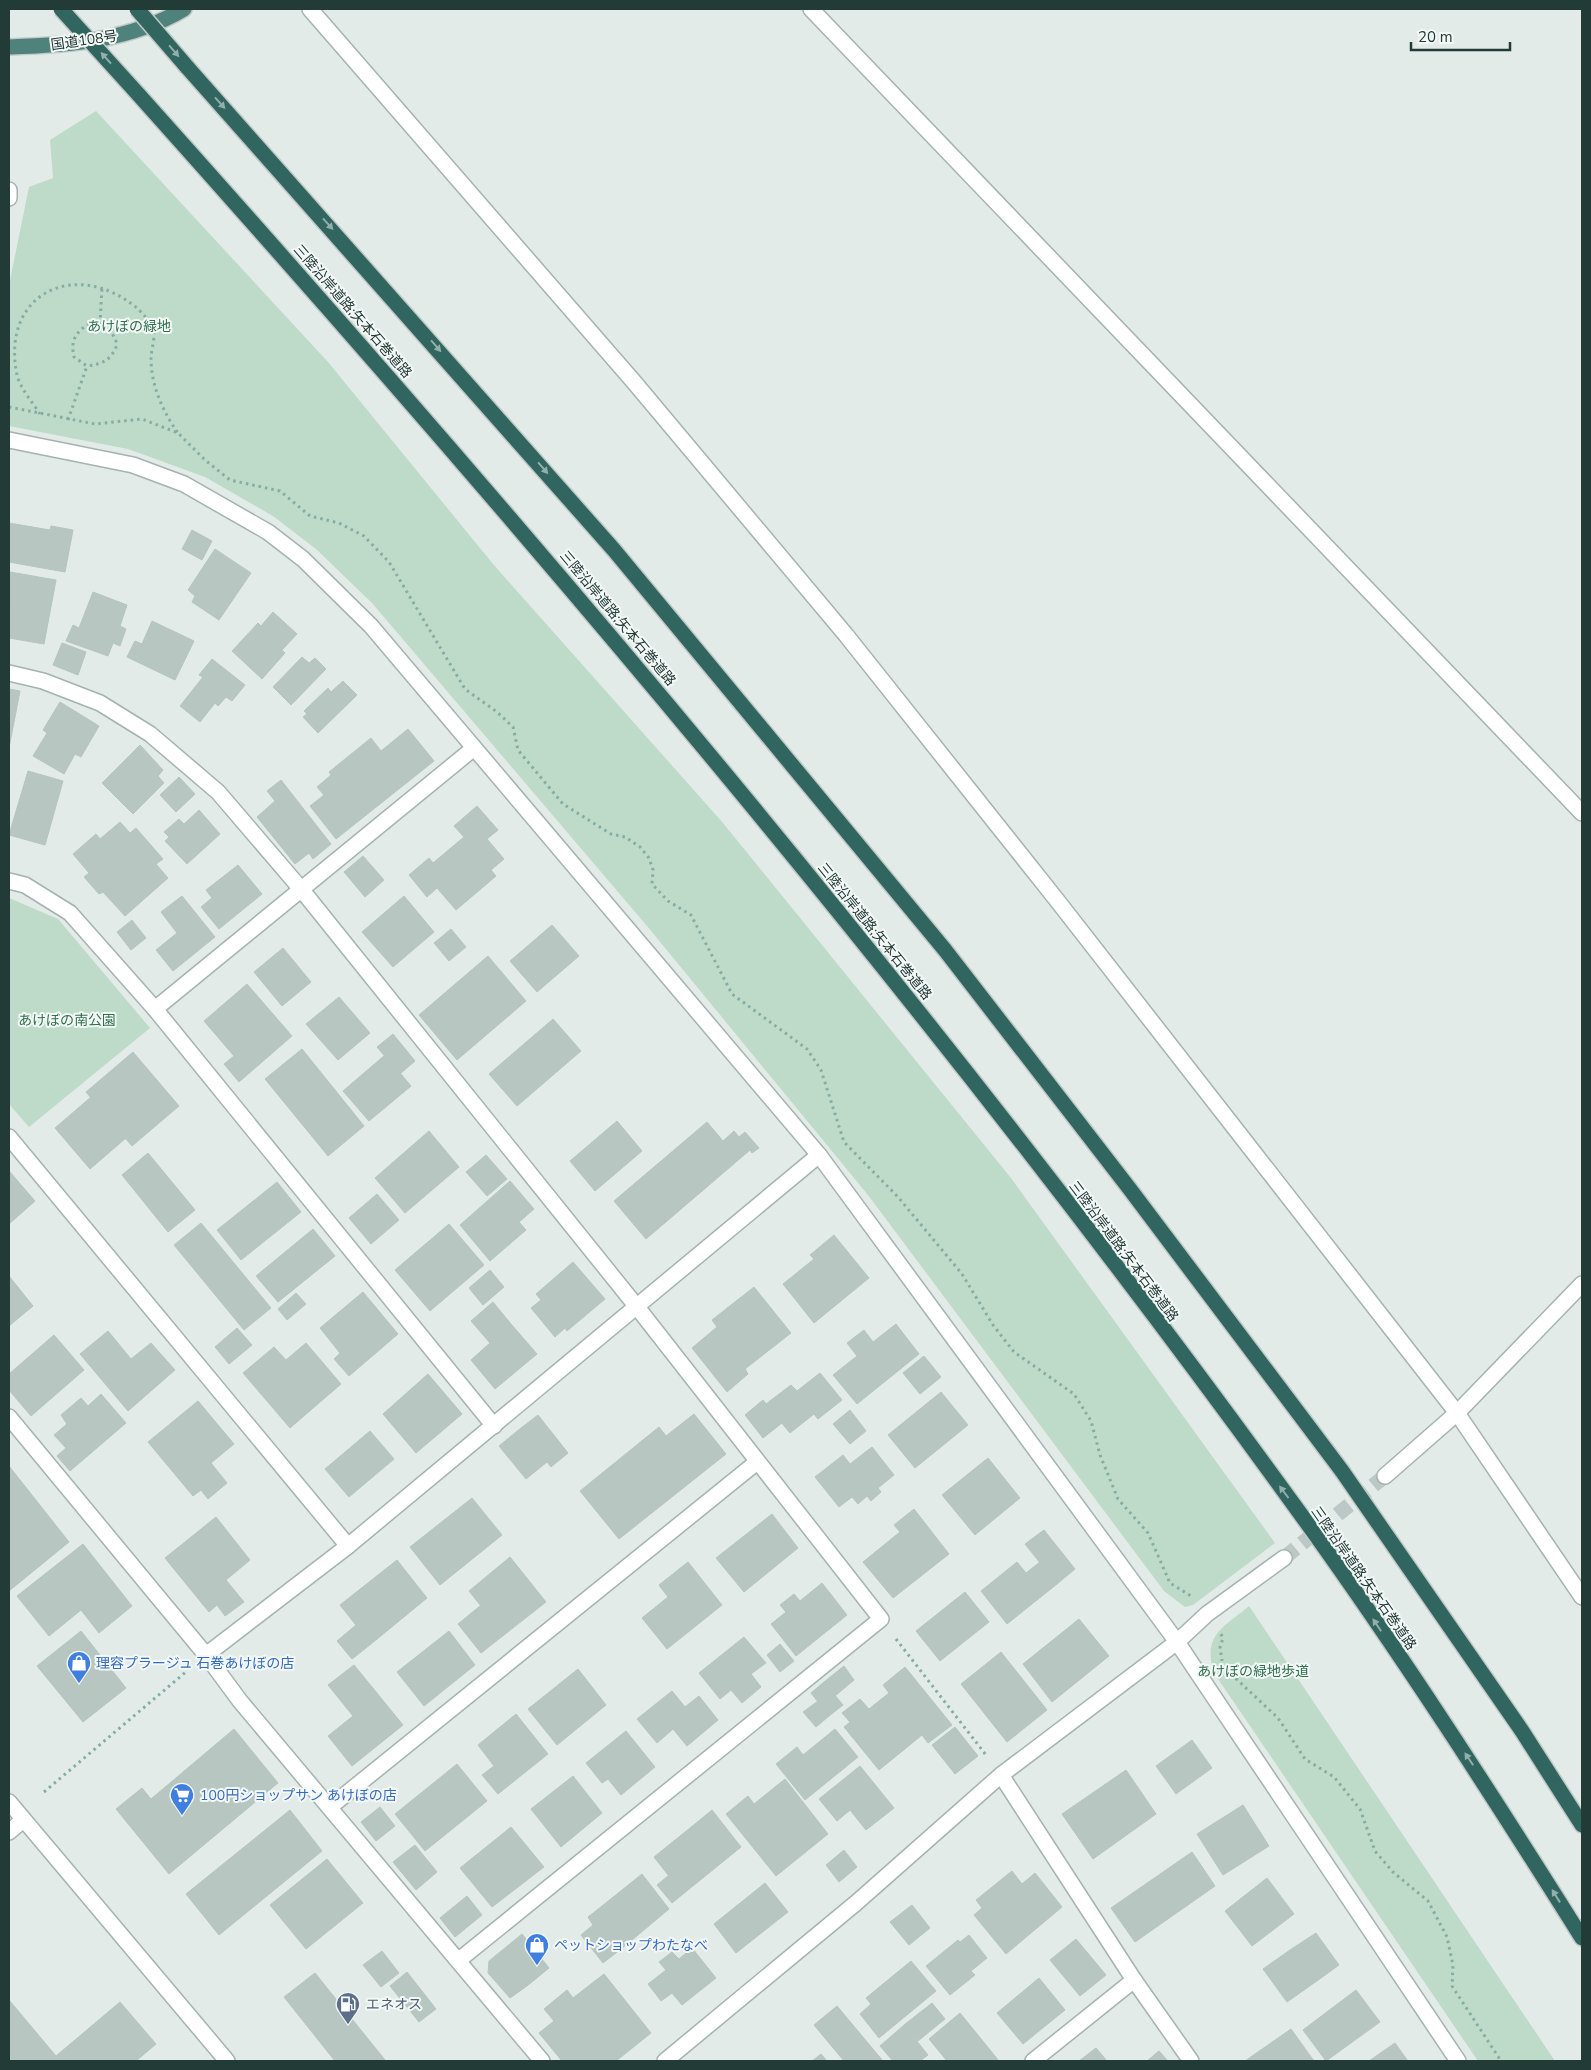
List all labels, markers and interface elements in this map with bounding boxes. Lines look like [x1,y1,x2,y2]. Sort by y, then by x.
scale bar [1411,20,1510,52]
street label: 国道108号 [49,26,119,55]
text: 20 m [1418,27,1453,47]
one-way arrow [168,44,179,57]
one-way arrow [100,52,111,65]
one-way arrow [214,97,226,109]
one-way arrow [322,218,334,230]
street label: 三陸沿岸道路;矢本石巻道路 [289,240,416,382]
park label: あけぼの緑地 [87,317,171,336]
one-way arrow [430,340,441,353]
one-way arrow [537,462,548,475]
street label: 三陸沿岸道路;矢本石巻道路 [555,547,680,690]
street label: 三陸沿岸道路;矢本石巻道路 [813,859,936,1004]
park label: あけぼの南公園 [18,1011,116,1030]
street label: 三陸沿岸道路;矢本石巻道路 [1064,1177,1183,1325]
one-way arrow [1279,1485,1289,1499]
street label: 三陸沿岸道路;矢本石巻道路 [1307,1503,1420,1654]
one-way arrow [1372,1619,1382,1632]
shop icon: 理容プラージュ 石巻あけぼの店 [66,1650,92,1684]
place label: 理容プラージュ 石巻あけぼの店 [96,1654,294,1673]
park label: あけぼの緑地歩道 [1197,1662,1309,1681]
one-way arrow [1464,1753,1474,1766]
supermarket icon: 100円ショップサン あけぼの店 [169,1782,195,1816]
place label: 100円ショップサン あけぼの店 [200,1786,397,1805]
one-way arrow [1551,1890,1561,1903]
shop icon: ペットショップわたなべ [524,1932,550,1966]
place label: ペットショップわたなべ [554,1936,708,1955]
fuel station icon: エネオス [335,1991,361,2025]
place label: エネオス [366,1995,422,2014]

